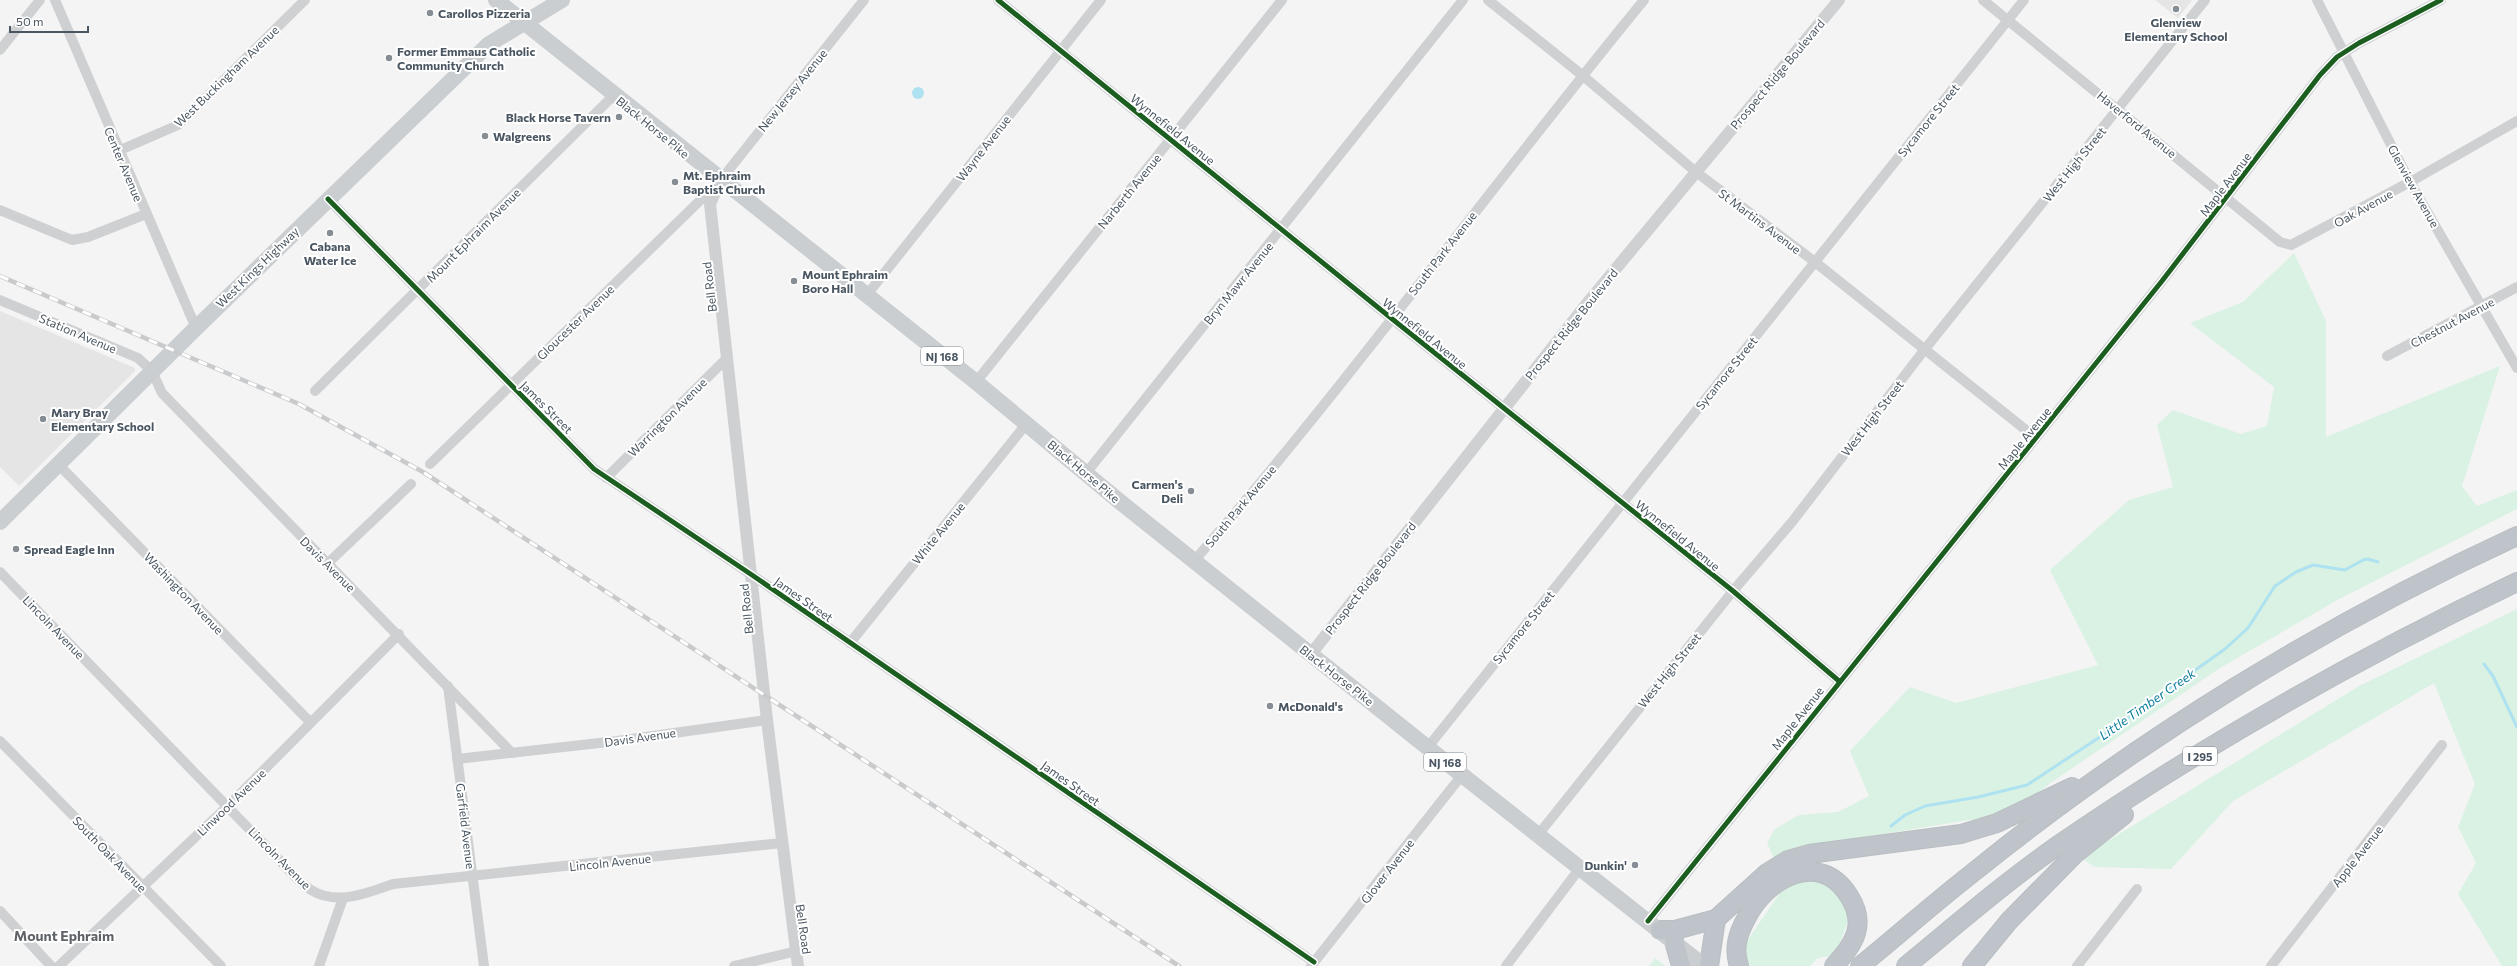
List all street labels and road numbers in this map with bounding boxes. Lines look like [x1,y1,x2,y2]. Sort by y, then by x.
street label: Prospect Ridge Boulevard [1727,16,1827,132]
street label: West Buckingham Avenue [171,22,281,130]
street label: New Jersey Avenue [755,46,830,135]
street label: Sycamore Street [1894,81,1962,159]
street label: Haverford Avenue [2095,88,2179,160]
street label: Wynnefield Avenue [1128,91,1218,167]
street label: Black Horse Pike [614,93,692,161]
street label: Wayne Avenue [953,112,1013,184]
street label: West High Street [2040,124,2108,204]
street label: Center Avenue [102,125,146,203]
street label: Glenview Avenue [2386,142,2442,230]
street label: Maple Avenue [2196,149,2254,219]
street label: Narberth Avenue [1094,151,1164,231]
street label: Mount Ephraim Avenue [423,185,523,285]
street label: St Martins Avenue [1716,186,1804,256]
street label: Oak Avenue [2331,186,2395,230]
street label: South Park Avenue [1405,208,1479,298]
street label: West Kings Highway [213,224,301,310]
street label: Bryn Mawr Avenue [1200,239,1276,327]
street label: Bell Road [699,261,719,313]
street label: Prospect Ridge Boulevard [1522,266,1620,382]
street label: Gloucester Avenue [534,282,616,362]
street label: Chestnut Avenue [2408,294,2496,350]
street label: Wynnefield Avenue [1380,295,1470,371]
street label: Station Avenue [37,310,119,356]
street label: Sycamore Street [1692,334,1760,412]
road number: NJ 168 [921,347,963,365]
street label: Warrington Avenue [625,375,709,459]
street label: West High Street [1838,377,1906,459]
street label: James Street [517,378,576,437]
street label: Maple Avenue [1995,404,2053,472]
street label: Black Horse Pike [1045,437,1123,505]
street label: South Park Avenue [1202,462,1278,550]
street label: Wynnefield Avenue [1633,497,1723,573]
street label: White Avenue [909,499,967,567]
street label: Prospect Ridge Boulevard [1322,519,1418,637]
street label: Davis Avenue [298,534,358,594]
street label: Washington Avenue [141,549,227,637]
street label: James Street [771,574,836,625]
street label: Bell Road [736,583,756,635]
street label: Sycamore Street [1489,588,1557,666]
street label: Lincoln Avenue [20,593,88,661]
street label: West High Street [1635,630,1703,710]
street label: Black Horse Pike [1297,642,1377,708]
street label: Maple Avenue [1768,684,1826,752]
street label: Davis Avenue [603,725,677,749]
road number: I 295 [2183,747,2217,765]
road number: NJ 168 [1424,753,1466,771]
street label: James Street [1038,758,1103,809]
street label: Linwood Avenue [194,766,268,838]
street label: Garfield Avenue [454,782,478,870]
street label: South Oak Avenue [70,813,150,895]
street label: Apple Avenue [2329,822,2385,890]
street label: Lincoln Avenue [246,824,314,892]
street label: Glover Avenue [1357,836,1417,906]
street label: Lincoln Avenue [568,851,652,873]
street label: Bell Road [794,903,814,955]

